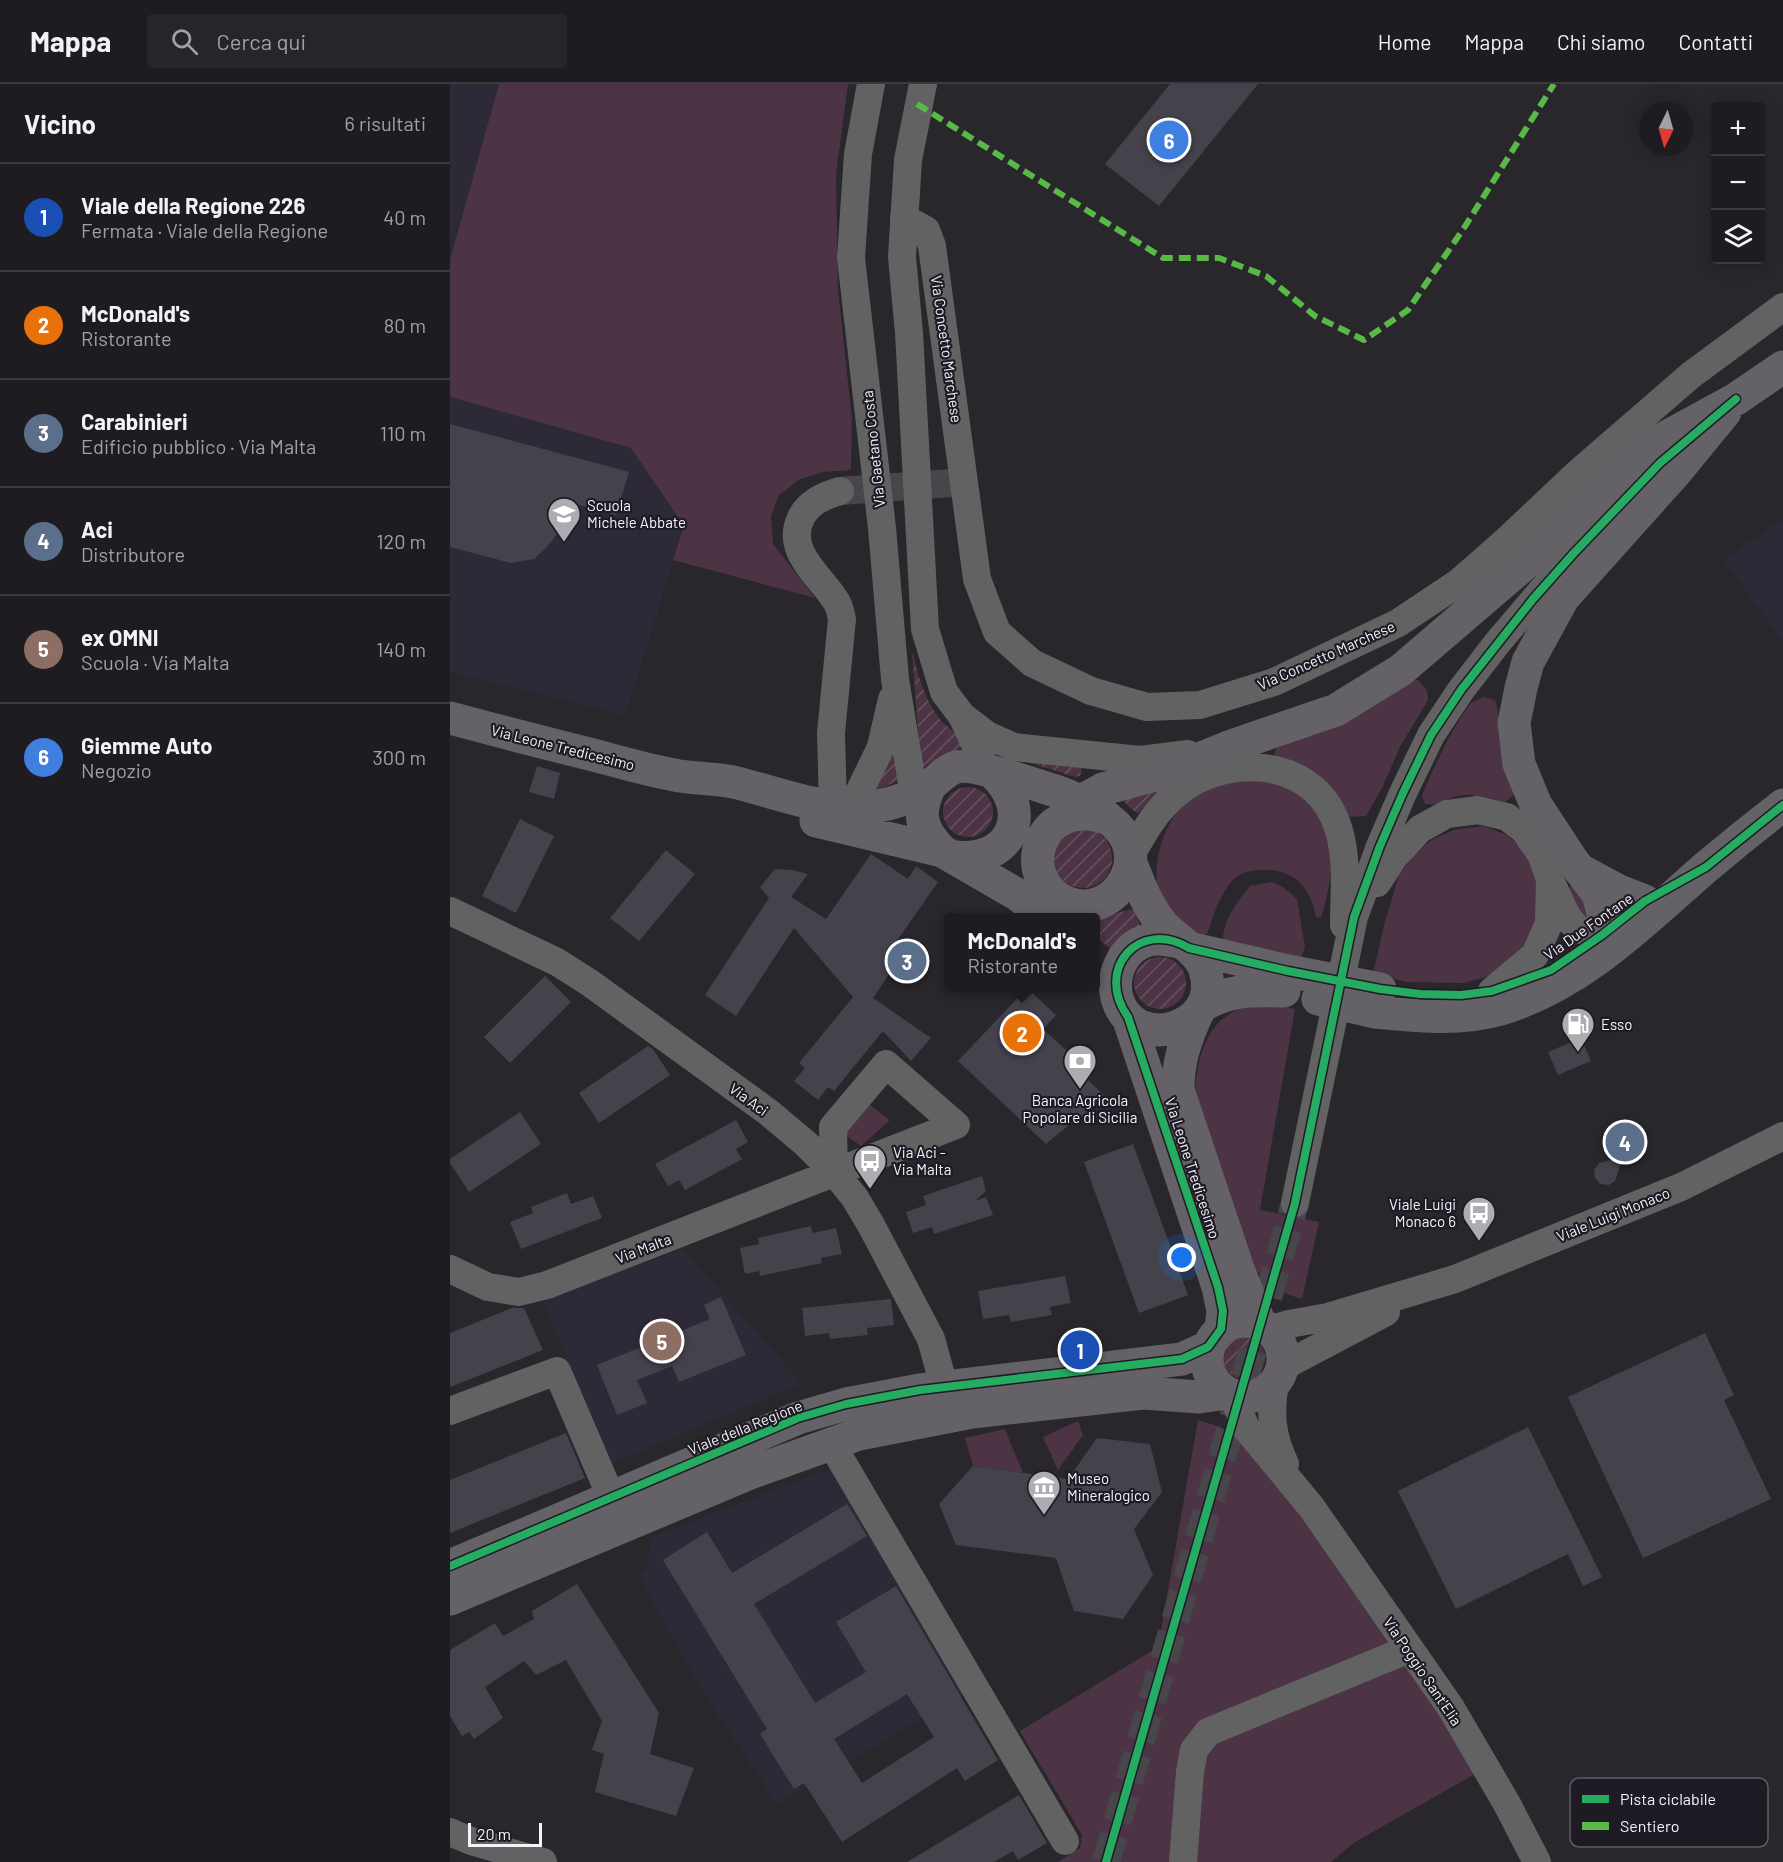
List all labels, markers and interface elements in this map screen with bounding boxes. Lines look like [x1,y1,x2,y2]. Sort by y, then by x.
search box [147,14,567,68]
text: Mappa [30,24,111,58]
icon: search [168,25,201,58]
text: Cerca qui [216,28,306,54]
text: Home [1378,29,1431,54]
text: Mappa [1464,29,1524,54]
text: Chi siamo [1557,29,1646,54]
text: Contatti [1679,29,1753,54]
north arrow [1639,102,1693,156]
map controls [1711,102,1765,264]
button: + [1711,102,1765,156]
text: Vicino [24,108,96,139]
text: 6 risultati [345,111,426,135]
pin: 6 [1150,118,1188,162]
button: − [1711,156,1765,210]
text: Viale della Regione 226 [81,192,305,218]
text: 1 [40,205,47,229]
text: 40 m [383,205,426,229]
button: layers [1711,210,1765,264]
text: Fermata · Viale della Regione [81,218,328,242]
street label: Via Concetto Marchese [928,274,966,424]
text: McDonald's [81,300,190,326]
text: 2 [38,313,49,337]
text: 80 m [384,313,426,337]
text: Ristorante [81,326,172,350]
street label: Via Gaetano Costa [858,389,888,509]
text: Carabinieri [81,408,188,434]
text: 3 [38,421,49,445]
text: 110 m [380,421,426,445]
text: Edificio pubblico · Via Malta [81,434,316,458]
school or university icon: Scuola Michele Abbate [546,496,582,543]
place label: Scuola Michele Abbate [587,496,686,531]
text: Aci [81,516,113,542]
text: 4 [37,529,50,553]
text: 120 m [376,529,426,553]
text: Distributore [81,542,185,566]
street label: Via Concetto Marchese [1254,617,1398,693]
text: ex OMNI [81,624,159,650]
text: 5 [38,637,49,661]
text: 140 m [376,637,426,661]
text: Scuola · Via Malta [81,650,229,674]
street label: Via Leone Tredicesimo [489,720,637,774]
text: Giemme Auto [81,732,212,758]
text: 6 [38,745,49,769]
text: 300 m [373,745,426,769]
text: Negozio [81,758,152,782]
street label: Via Due Fontane [1540,889,1636,963]
popup [944,913,1100,991]
text: McDonald's [967,927,1077,953]
pin: 3 [888,938,926,984]
text: Ristorante [967,953,1058,977]
fuel station icon: Esso [1560,1006,1596,1053]
pin: 2 [1002,1010,1042,1056]
place label: Esso [1601,1015,1632,1033]
bank icon: Banca Agricola Popolare di Sicilia [1062,1043,1098,1090]
street label: Via Aci [726,1079,772,1119]
place label: Banca Agricola Popolare di Sicilia [1023,1091,1137,1126]
street label: Via Leone Tredicesimo [1162,1095,1224,1241]
pin: 4 [1606,1120,1644,1164]
bus stop icon: Via Aci - Via Malta [852,1143,888,1190]
place label: Via Aci - Via Malta [893,1143,951,1178]
street label: Viale Luigi Monaco [1554,1183,1672,1245]
place label: Viale Luigi Monaco 6 [1389,1195,1456,1230]
bus stop icon: Viale Luigi Monaco 6 [1461,1195,1497,1242]
street label: Via Malta [613,1229,673,1267]
your location [1167,1243,1196,1272]
pin: 5 [642,1318,682,1364]
pin: 1 [1060,1328,1100,1372]
street label: Viale della Regione [685,1396,805,1458]
museum icon: Museo Mineralogico [1026,1469,1062,1516]
place label: Museo Mineralogico [1067,1469,1150,1504]
street label: Via Poggio Sant'Elia [1380,1613,1466,1729]
legend [1570,1778,1768,1847]
text: Pista ciclabile [1620,1789,1716,1808]
text: Sentiero [1620,1816,1679,1835]
scale bar [468,1820,542,1848]
text: 20 m [477,1824,511,1843]

